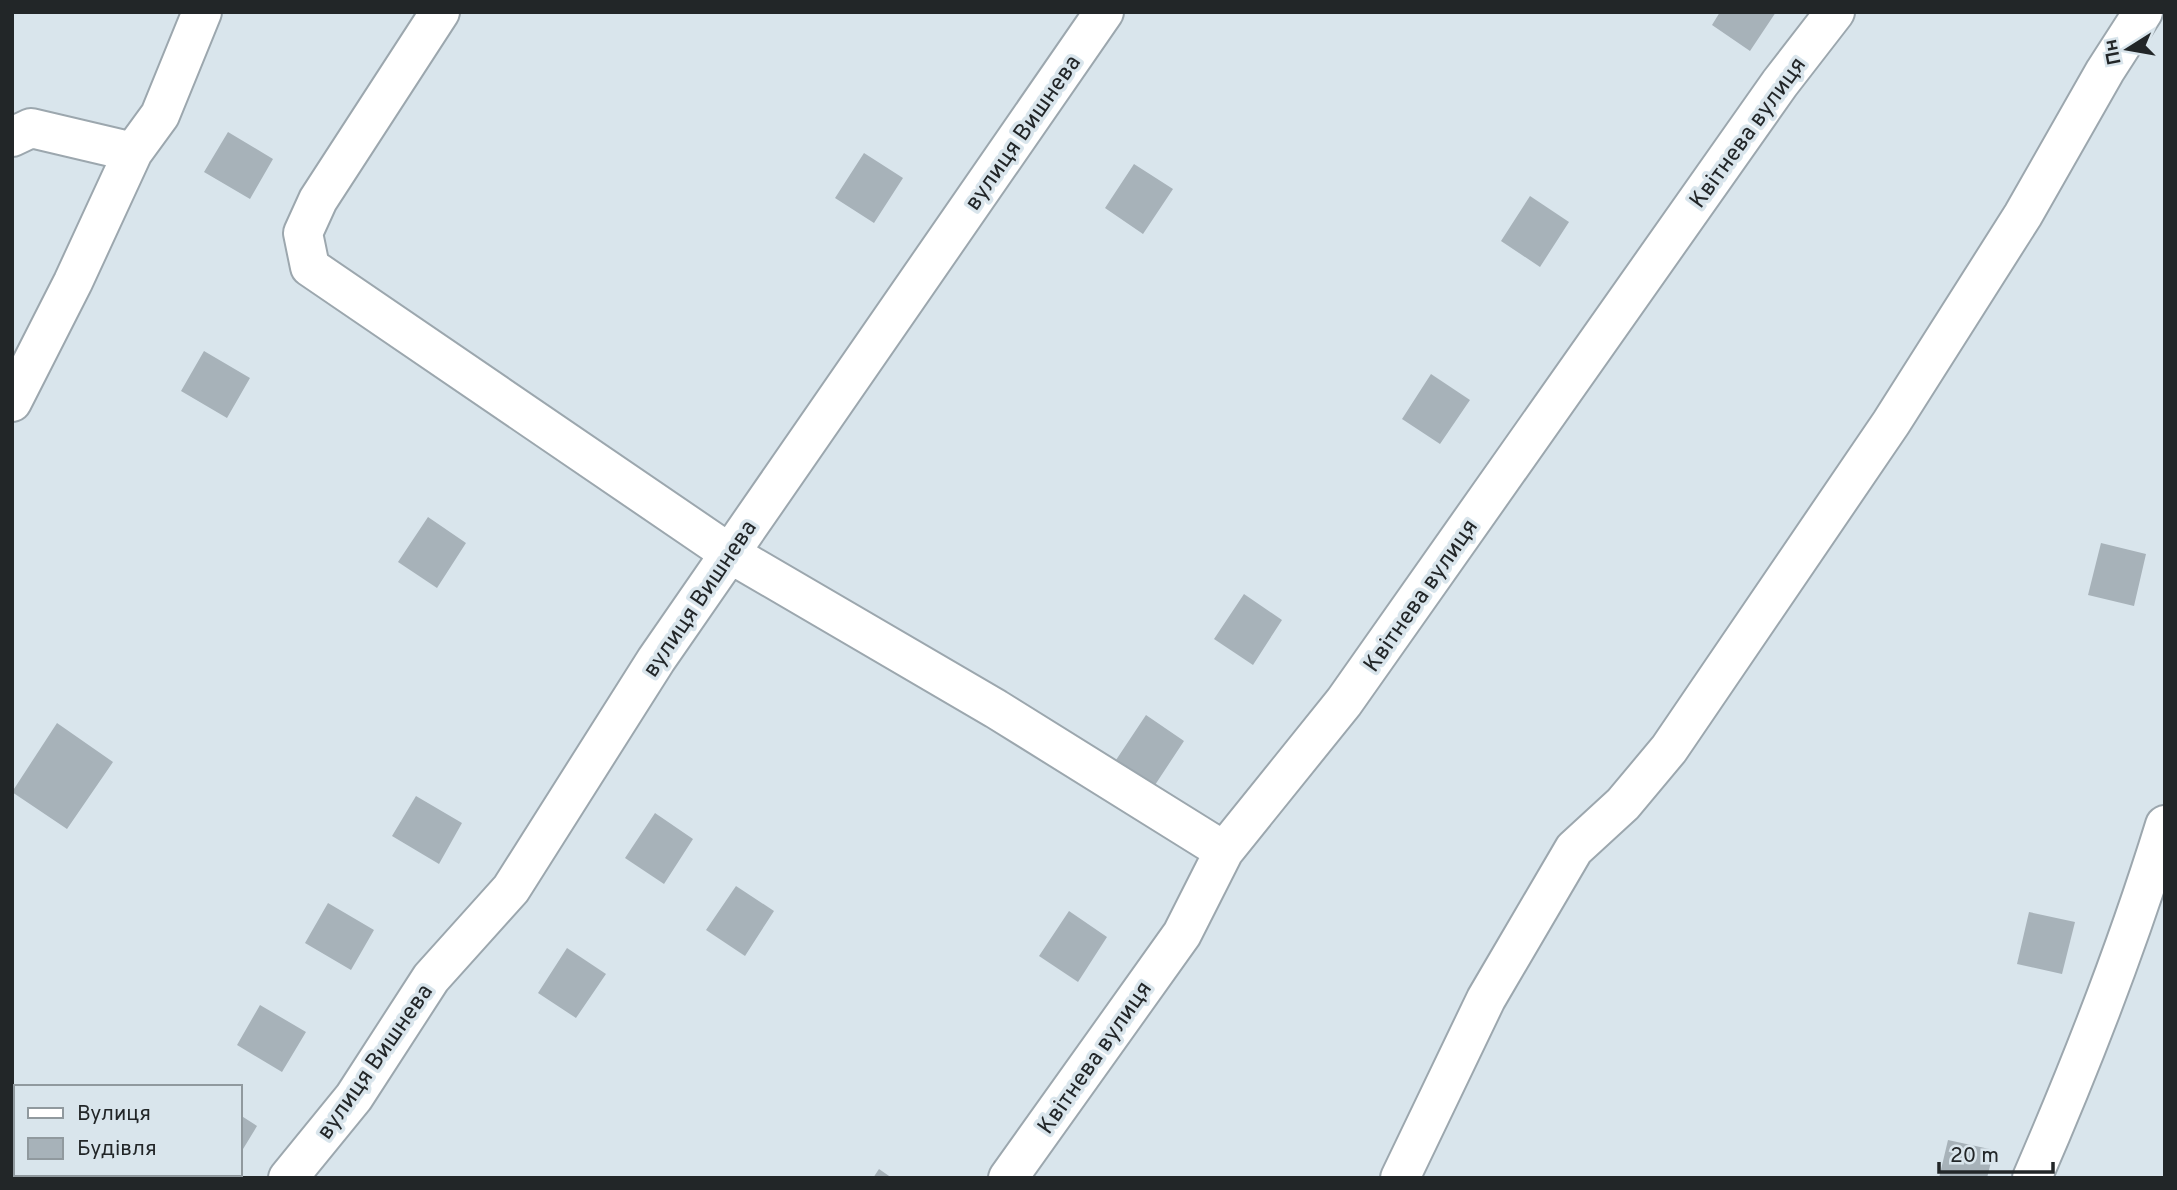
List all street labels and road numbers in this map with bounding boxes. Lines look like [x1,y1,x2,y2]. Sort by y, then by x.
street label: вулиця Вишнева [960,50,1089,217]
street label: Квітнева вулиця [1684,52,1814,215]
street label: Квітнева вулиця [1358,514,1486,679]
street label: вулиця Вишнева [638,515,764,684]
street label: Квітнева вулиця [1032,976,1160,1141]
street label: вулиця Вишнева [312,979,441,1146]

